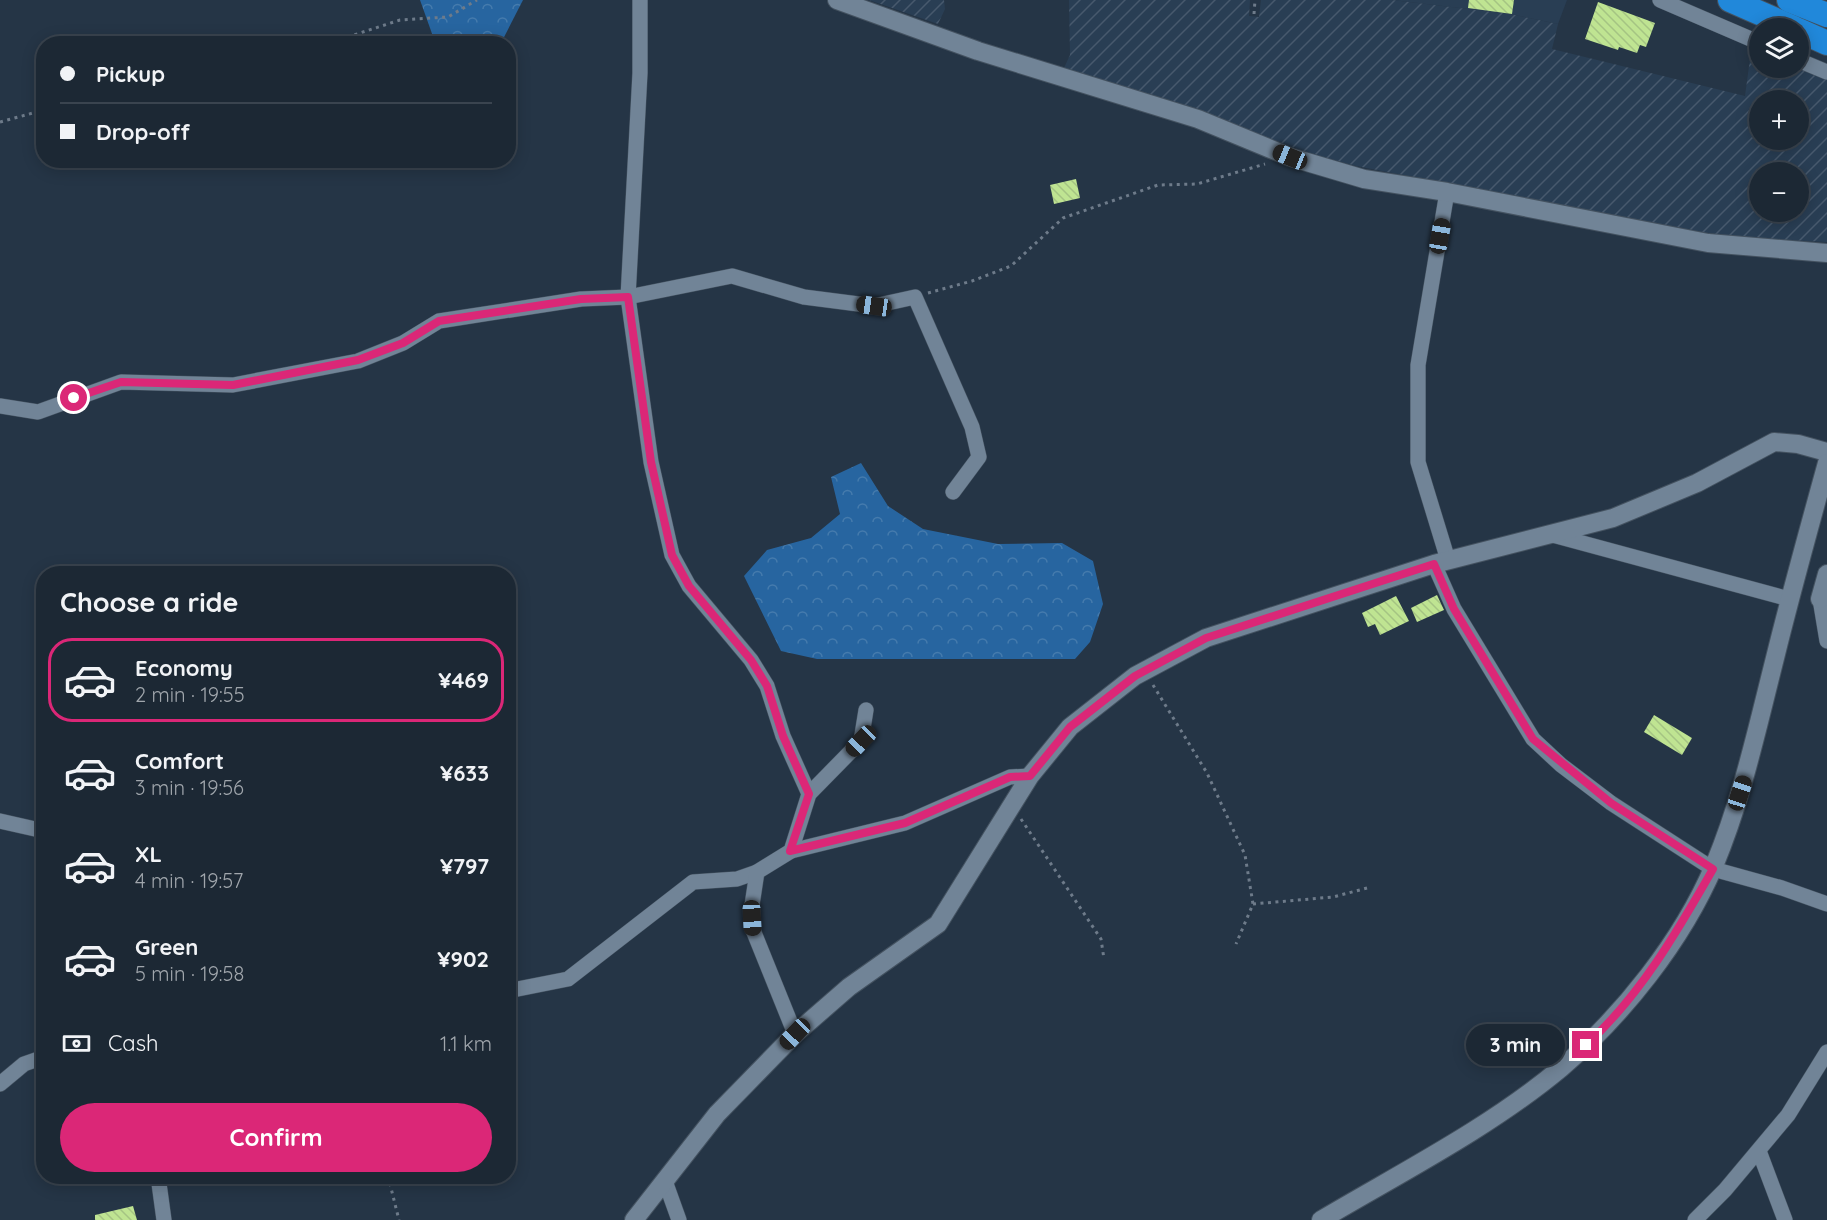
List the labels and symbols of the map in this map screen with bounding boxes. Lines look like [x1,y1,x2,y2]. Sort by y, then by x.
car [1270,142,1310,172]
car [1428,217,1452,255]
car [855,295,893,317]
route start [60,384,87,411]
car [842,722,880,760]
car [1726,773,1754,813]
car [742,900,762,936]
car [776,1015,814,1053]
callout: 3 min [1466,1024,1565,1066]
route end [1572,1031,1599,1058]

